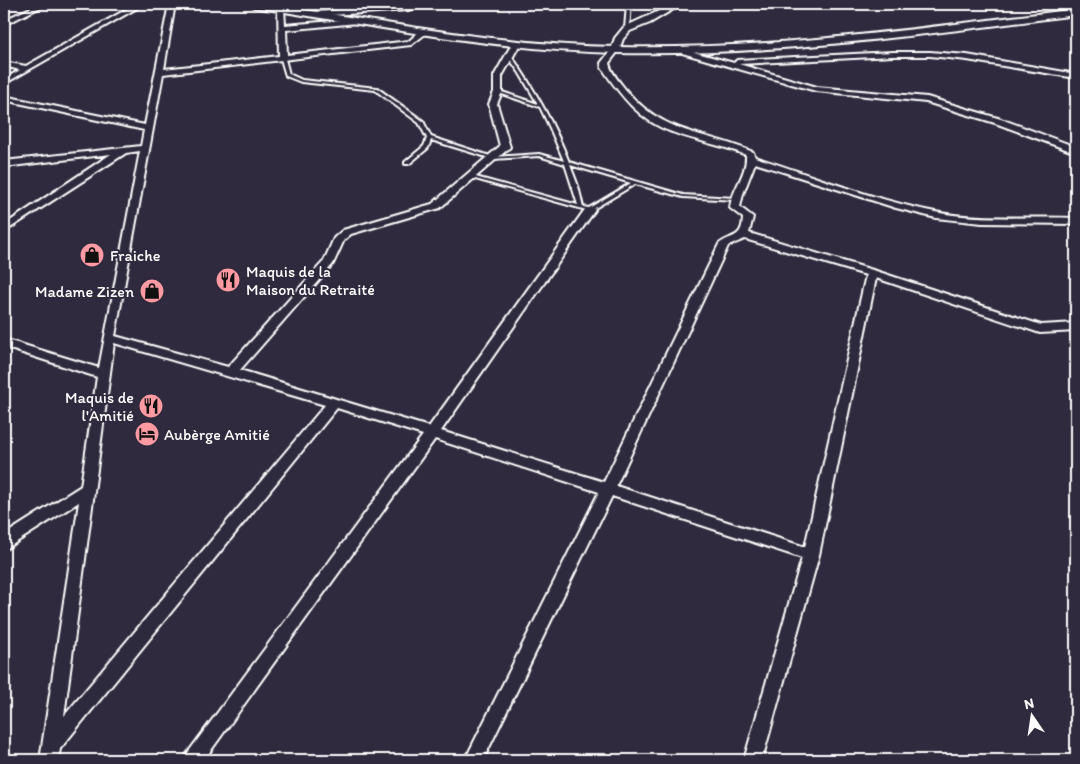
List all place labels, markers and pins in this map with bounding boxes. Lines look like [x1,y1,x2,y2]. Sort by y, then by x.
shop icon: Fraiche [79,242,105,268]
place label: Fraiche [110,246,161,265]
place label: Maquis de la Maison du Retraité [246,262,375,299]
restaurant icon: Maquis de la Maison du Retraité [215,267,241,293]
shop icon: Madame Zizen [139,278,165,304]
place label: Madame Zizen [35,282,134,301]
place label: Maquis de l'Amitié [65,388,134,425]
restaurant icon: Maquis de l'Amitié [138,393,164,419]
hotel icon: Aubèrge Amitié [134,421,160,447]
place label: Aubèrge Amitié [164,425,270,444]

